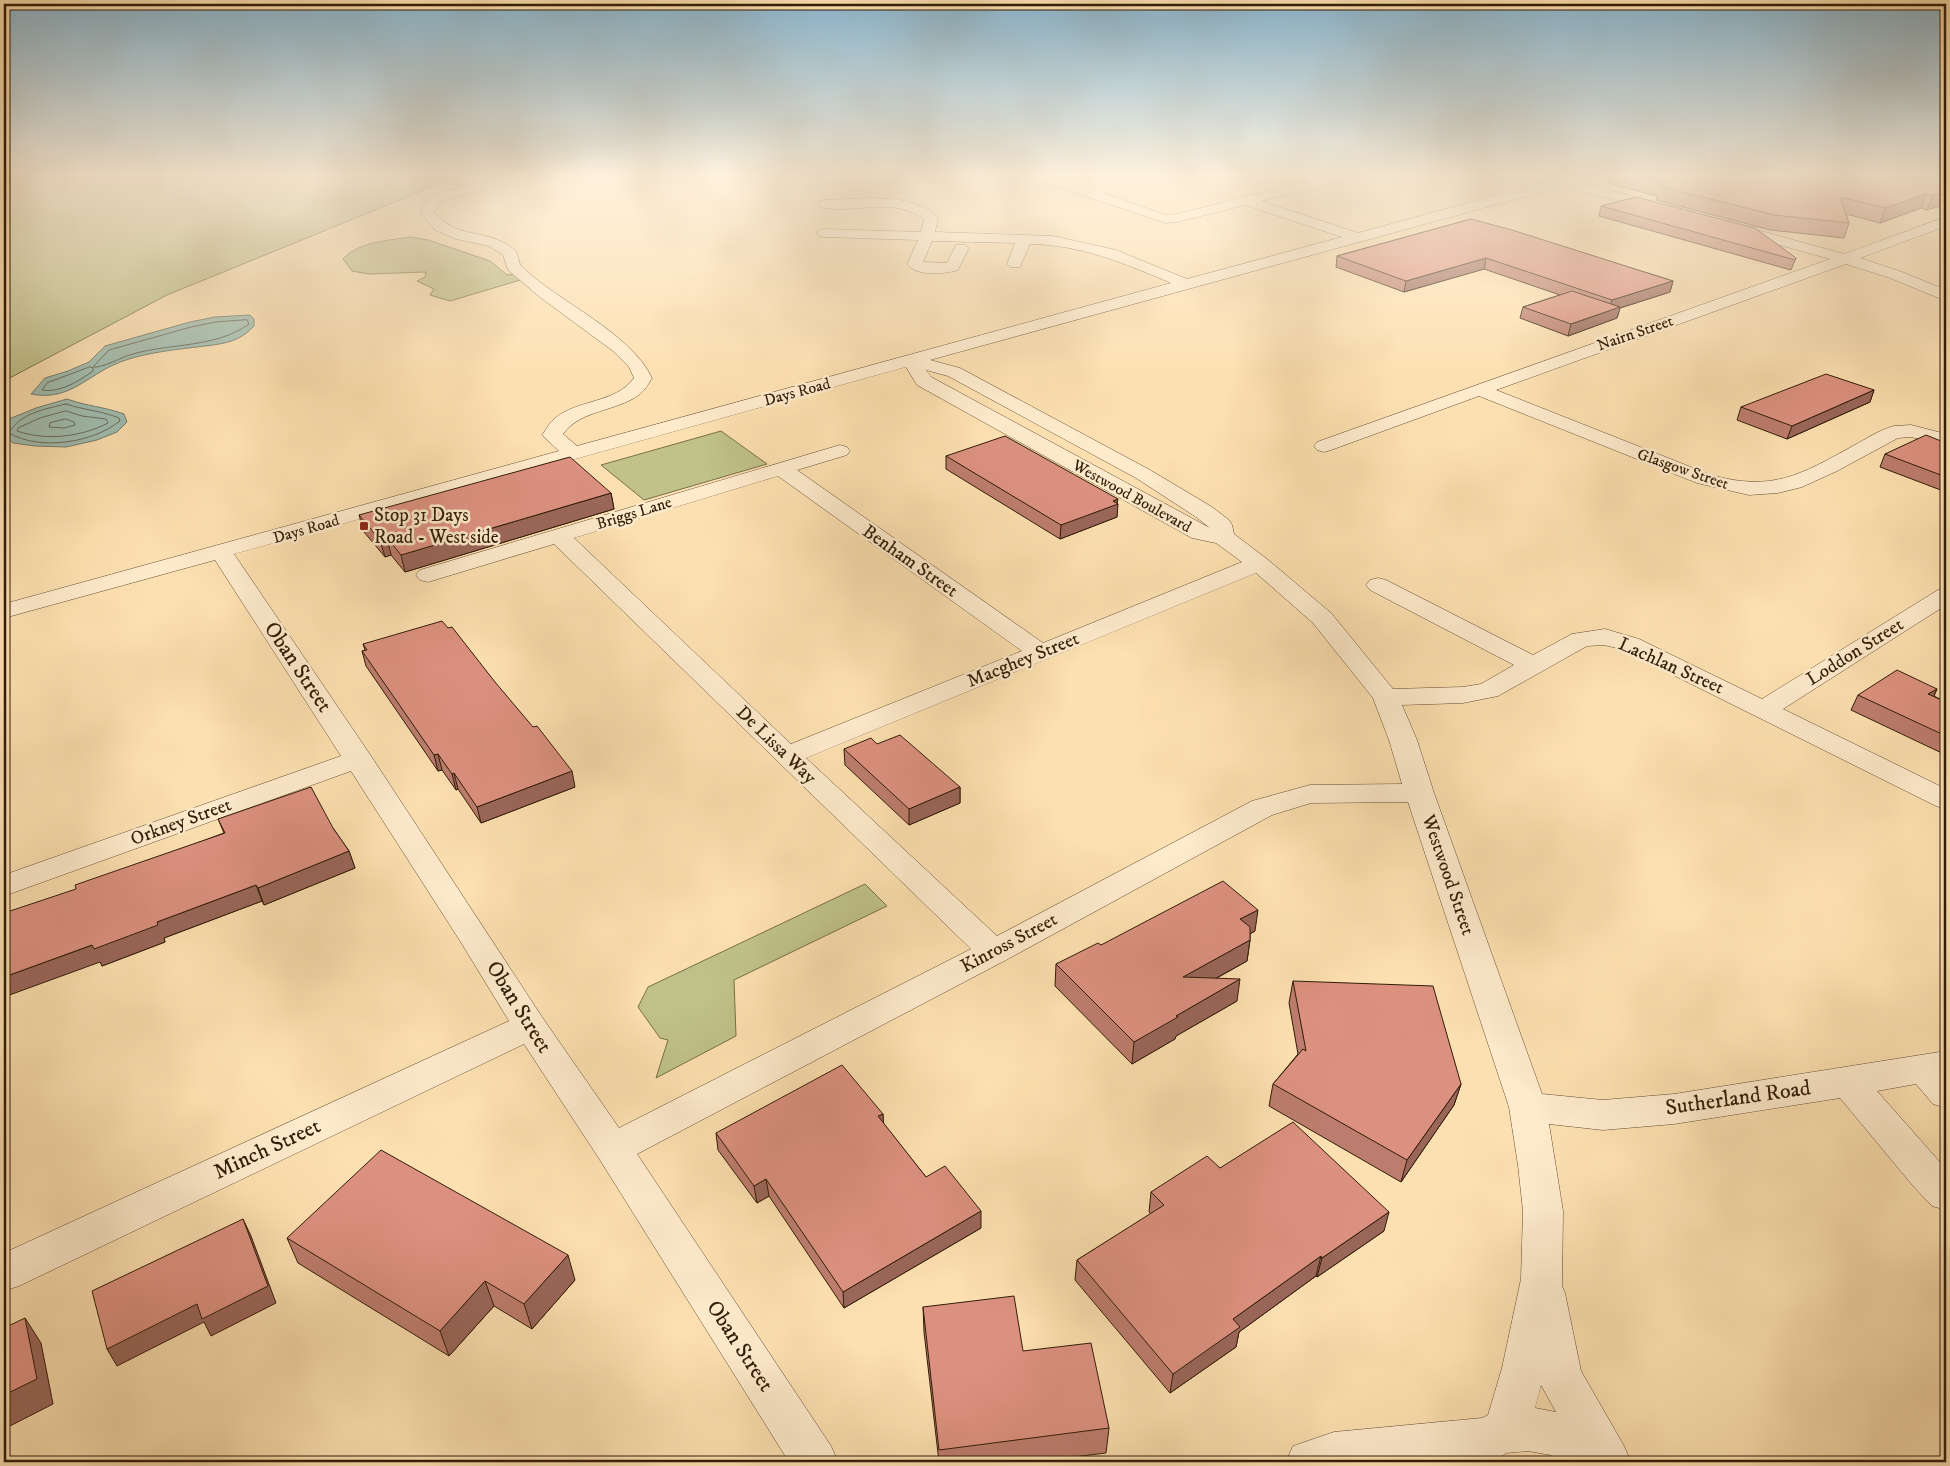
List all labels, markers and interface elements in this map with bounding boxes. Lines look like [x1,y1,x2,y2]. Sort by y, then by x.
street label: Nairn Street [1594,311,1676,355]
street label: Days Road [762,374,833,410]
street label: Glasgow Street [1635,444,1731,494]
street label: Westwood Boulevard [1068,455,1195,537]
street label: Briggs Lane [594,492,674,534]
place label: Stop 31 Days Road - West side [374,504,499,549]
street label: Days Road [270,510,342,548]
marker: Stop 31 Days Road - West side [358,520,370,532]
street label: Benham Street [858,520,962,602]
street label: Loddon Street [1802,613,1908,691]
street label: Oban Street [258,617,338,717]
street label: Macghey Street [964,627,1082,693]
street label: Lachlan Street [1615,633,1727,699]
street label: De Lissa Way [731,701,822,790]
street label: Orkney Street [127,793,235,851]
street label: Westwood Street [1416,811,1479,938]
street label: Kinross Street [957,908,1061,978]
street label: Oban Street [480,956,558,1058]
street label: Sutherland Road [1664,1074,1812,1122]
street label: Minch Street [209,1112,325,1186]
street label: Oban Street [700,1295,780,1397]

